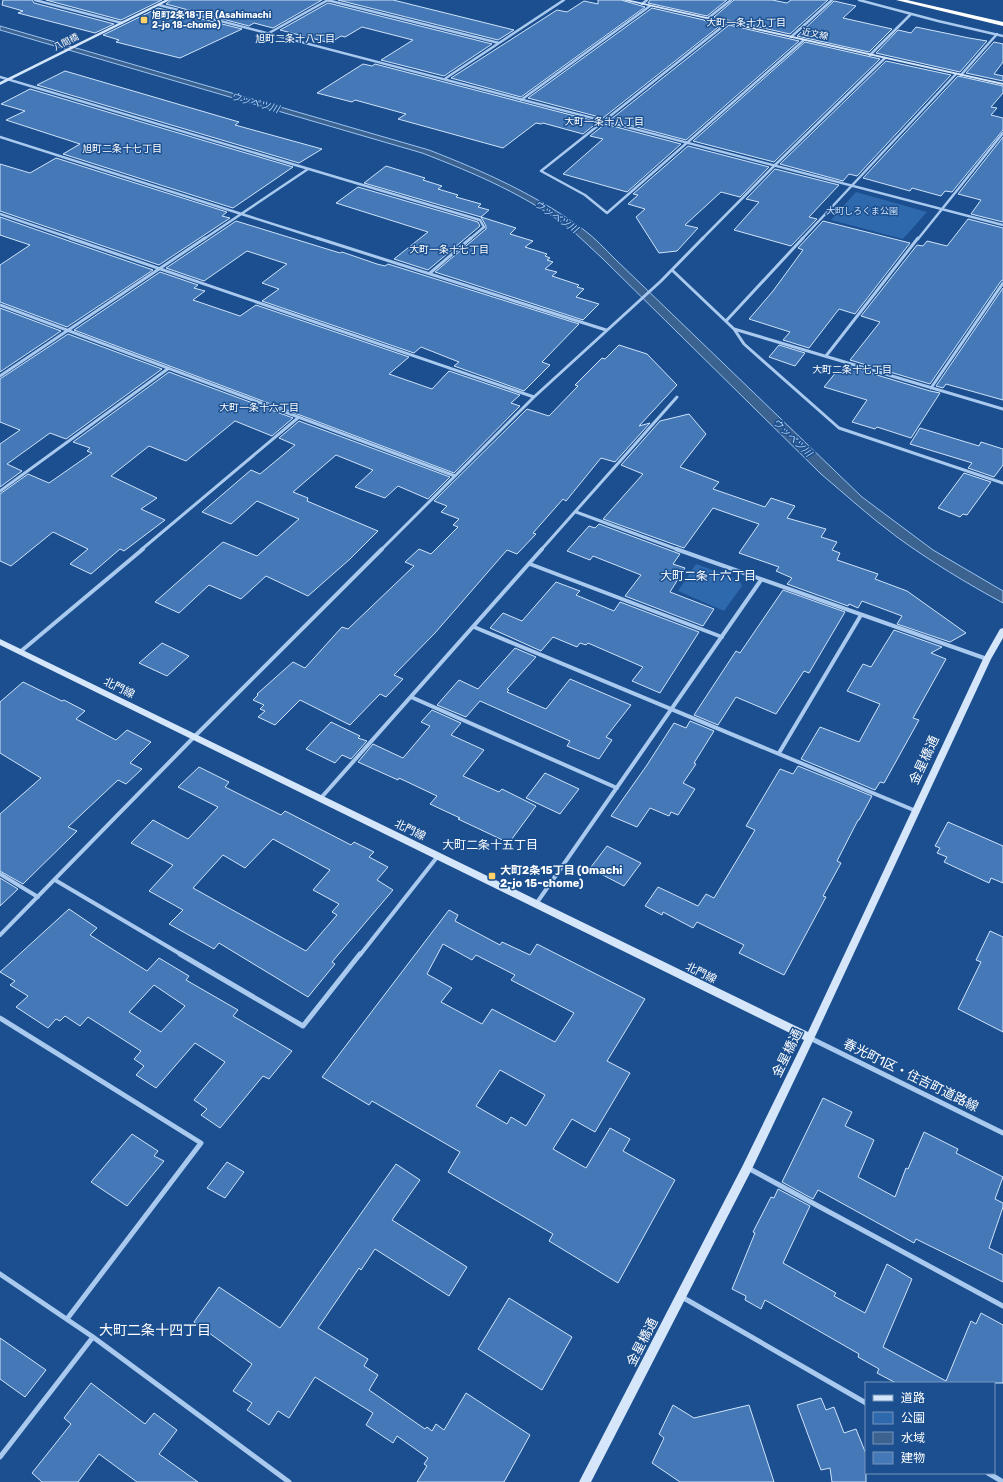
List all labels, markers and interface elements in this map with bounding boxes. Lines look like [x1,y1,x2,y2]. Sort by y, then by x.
place label: 旭町2条18丁目 (Asahimachi 2-jo 18-chome) [151,9,272,30]
marker: 旭町2条18丁目 (Asahimachi 2-jo 18-chome) [139,15,149,25]
district label: 大町一条十九丁目 [706,17,786,29]
street label: 近文線 [801,26,830,42]
street label: 八間橋 [52,32,80,52]
district label: 旭町二条十八丁目 [255,33,335,45]
water label: ウッペツ川 [229,90,282,116]
district label: 大町一条十八丁目 [564,116,644,128]
district label: 旭町二条十七丁目 [82,143,162,155]
water label: ウッペツ川 [532,198,581,237]
park label: 大町しろくま公園 [826,206,898,216]
district label: 大町一条十七丁目 [409,244,489,256]
district label: 大町二条十七丁目 [812,364,892,376]
district label: 大町一条十六丁目 [219,402,299,414]
water label: ウッペツ川 [770,416,815,460]
district label: 大町二条十六丁目 [660,569,756,583]
street label: 北門線 [101,675,137,701]
street label: 金星橋通 [906,733,942,787]
street label: 北門線 [392,817,428,843]
district label: 大町二条十五丁目 [442,838,538,852]
place label: 大町2条15丁目 (Omachi 2-jo 15-chome) [500,864,622,890]
marker: 大町2条15丁目 (Omachi 2-jo 15-chome) [487,871,497,881]
street label: 北門線 [683,960,719,986]
street label: 金星橋通 [769,1026,805,1080]
street label: 春光町1区・住吉町道路線 [841,1036,981,1114]
street label: 金星橋通 [624,1315,660,1369]
district label: 大町二条十四丁目 [99,1322,211,1339]
legend [865,1382,995,1474]
text: 道路 [901,1391,925,1405]
text: 公園 [901,1411,925,1425]
text: 水域 [901,1431,925,1445]
text: 建物 [901,1451,925,1465]

